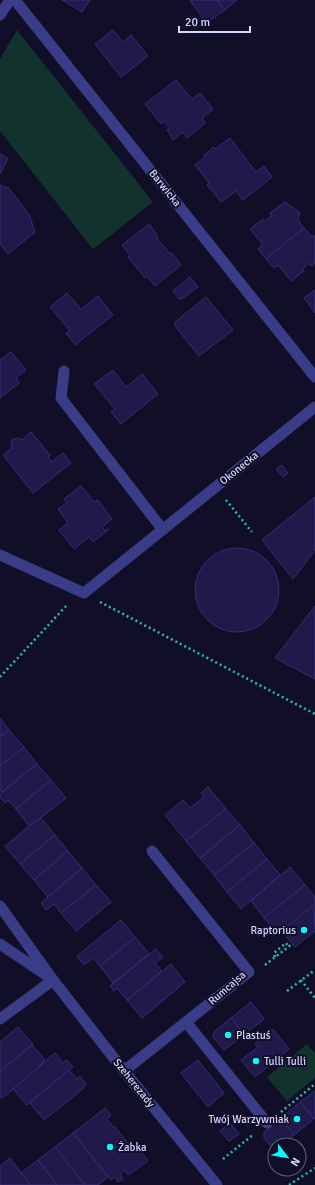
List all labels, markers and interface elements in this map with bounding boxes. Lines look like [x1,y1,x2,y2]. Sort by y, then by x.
scale bar [179,8,250,34]
text: 20 m [185,15,210,30]
street label: Barwicka [146,167,184,209]
street label: Okonecka [217,448,261,488]
place label: Raptorius [251,924,296,937]
marker: Raptorius [299,925,309,935]
street label: Rumcajsa [206,968,249,1008]
place label: Plastuś [236,1029,271,1042]
marker: Plastuś [223,1030,233,1040]
place label: Tulli Tulli [264,1055,306,1068]
street label: Szeherezady [111,1056,158,1111]
marker: Tulli Tulli [251,1056,261,1066]
place label: Twój Warzywniak [209,1113,289,1126]
marker: Twój Warzywniak [292,1114,302,1124]
north arrow [267,1137,307,1177]
place label: Żabka [118,1140,147,1154]
marker: Żabka [105,1142,115,1152]
text: N [288,1155,303,1169]

